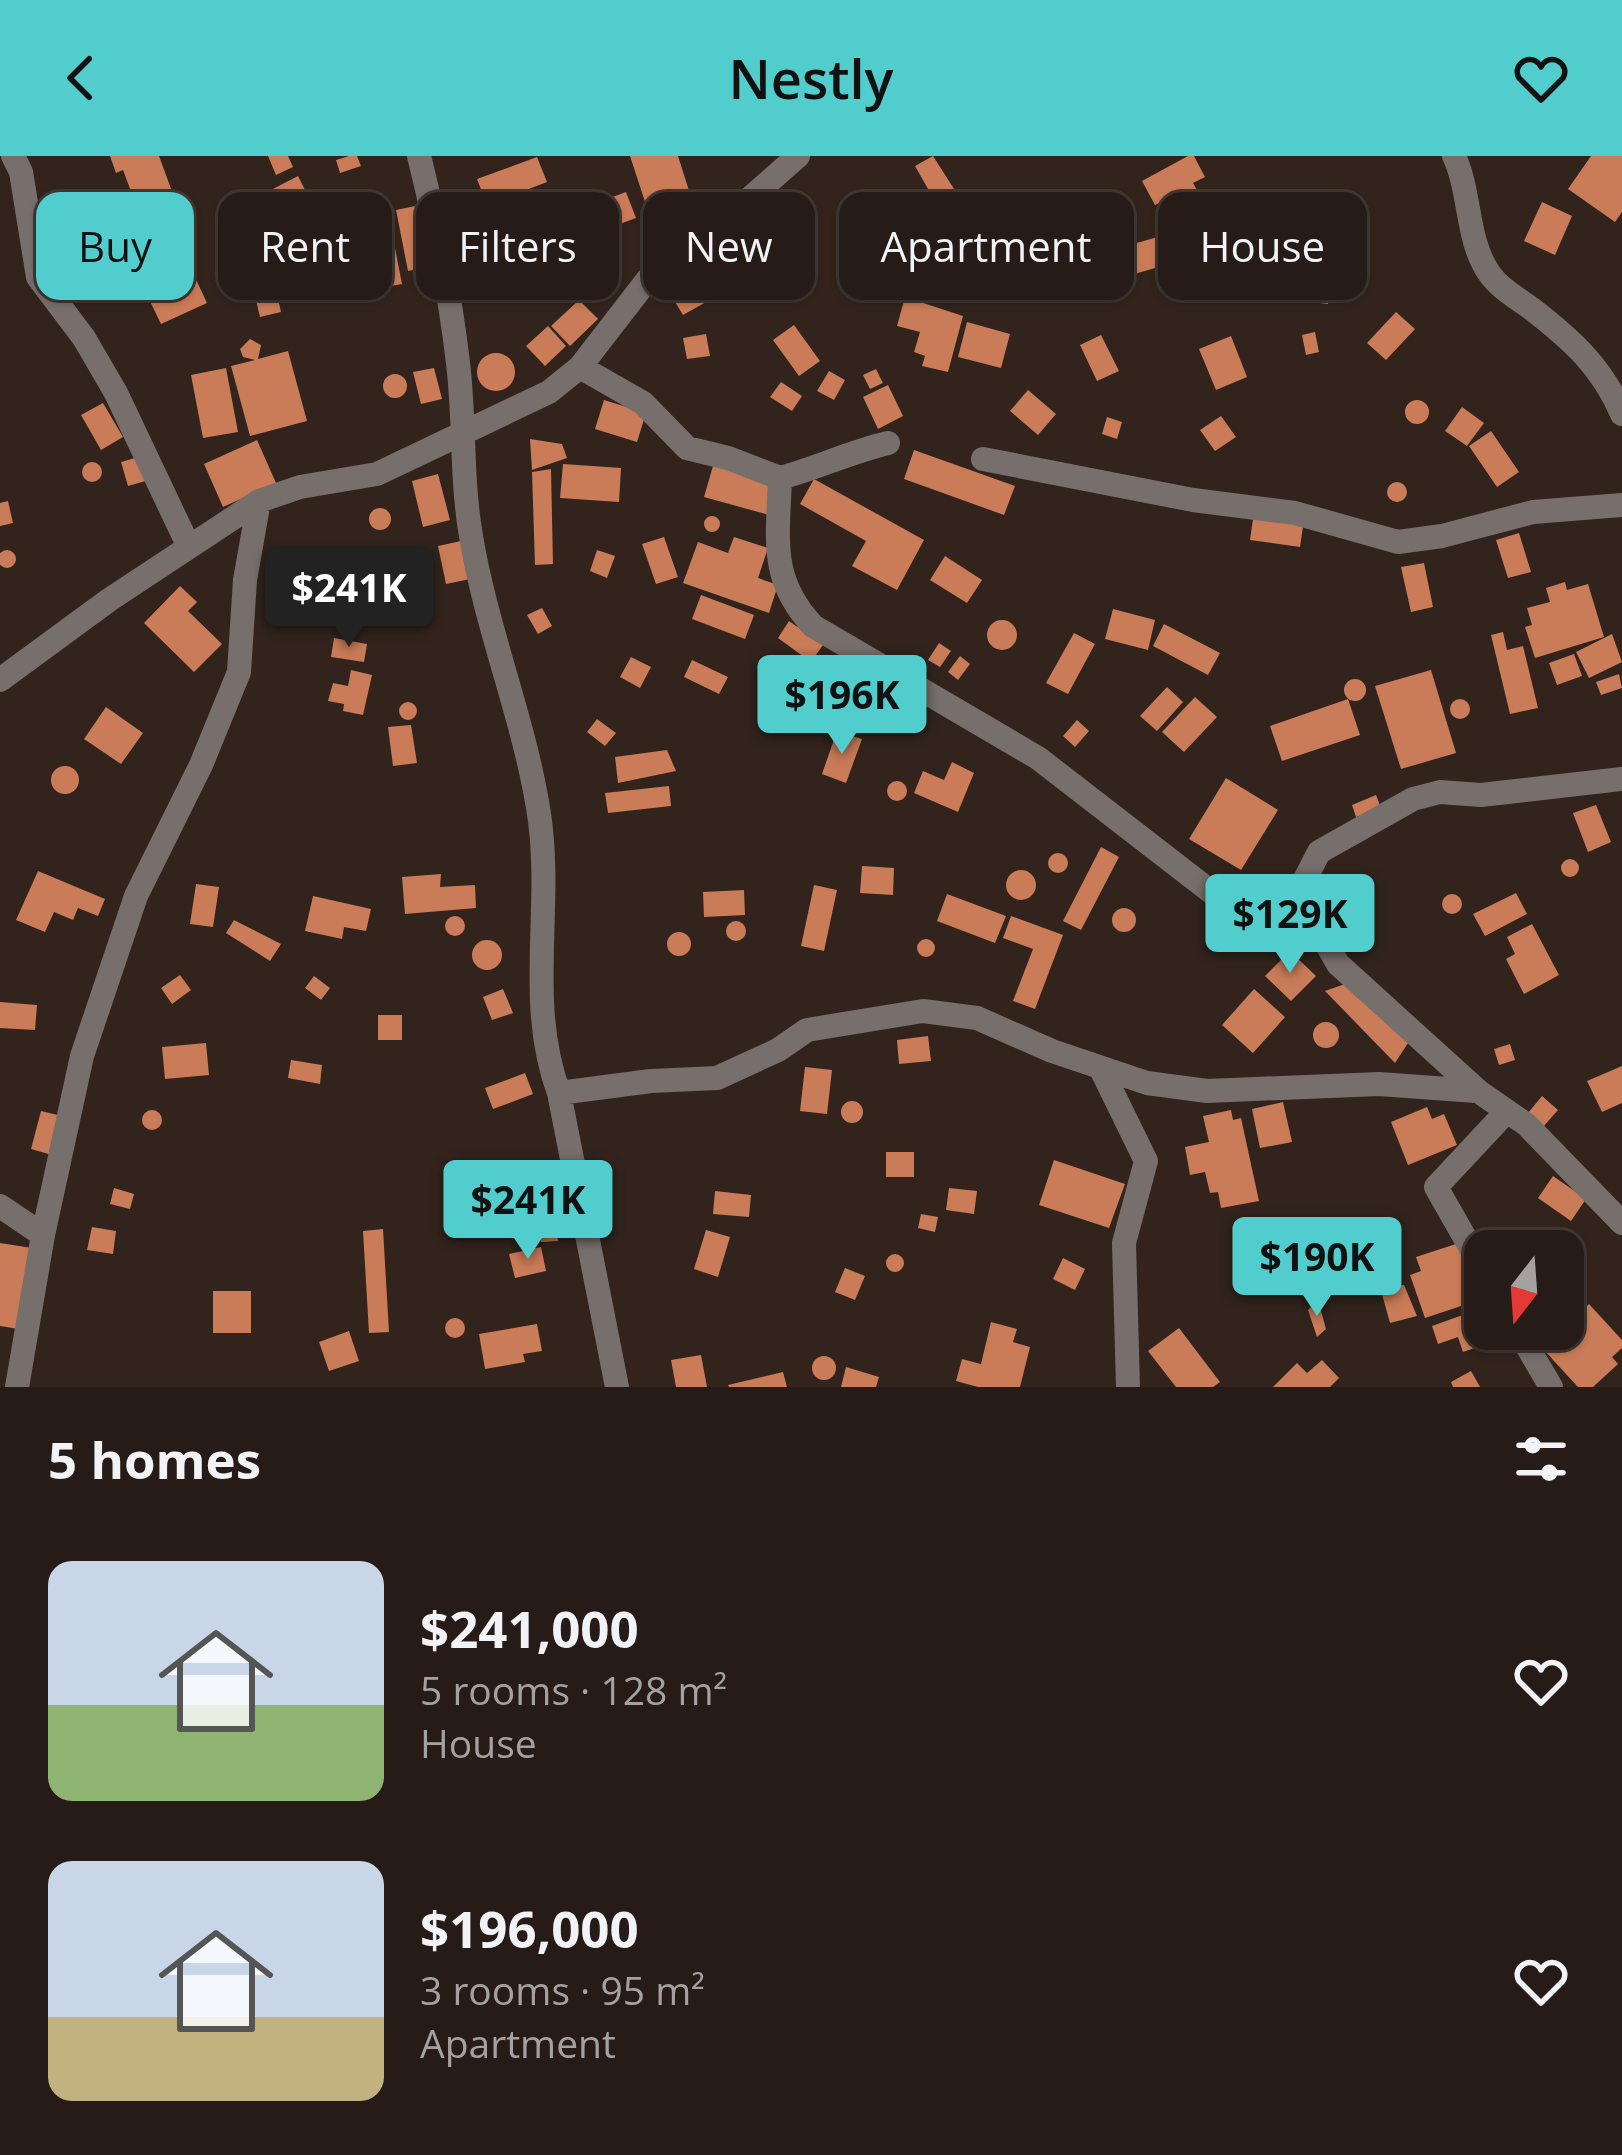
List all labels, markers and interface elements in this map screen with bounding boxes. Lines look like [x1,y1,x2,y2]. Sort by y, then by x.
text: Nestly [728,41,894,115]
icon: back [48,45,114,111]
icon: heart [1508,45,1574,111]
chip: Buy [36,192,194,300]
chip: Rent [218,192,392,300]
chip: Filters [416,192,619,300]
chip: New [643,192,815,300]
chip: Apartment [839,192,1134,300]
chip: House [1158,192,1367,300]
pin: $241K [265,548,433,650]
text: $241K [291,560,407,613]
pin: $196K [758,655,926,757]
text: $196K [784,667,900,720]
pin: $129K [1206,874,1374,976]
text: $129K [1232,886,1348,939]
pin: $241K [444,1160,612,1262]
text: $241K [470,1172,586,1225]
pin: $190K [1233,1217,1401,1319]
text: $190K [1259,1229,1375,1282]
north arrow [1464,1230,1584,1350]
map controls [1464,1230,1584,1350]
text: 5 homes [48,1424,261,1494]
icon: filters [1508,1426,1574,1492]
text: $241,000 [420,1593,639,1663]
icon: home [144,1609,288,1753]
icon: heart [1508,1648,1574,1714]
text: 5 rooms · 128 m² [420,1663,727,1716]
text: House [420,1716,537,1769]
text: $196,000 [420,1893,639,1963]
icon: home [144,1909,288,2053]
icon: heart [1508,1948,1574,2014]
text: 3 rooms · 95 m² [420,1963,705,2016]
text: Apartment [420,2016,616,2069]

